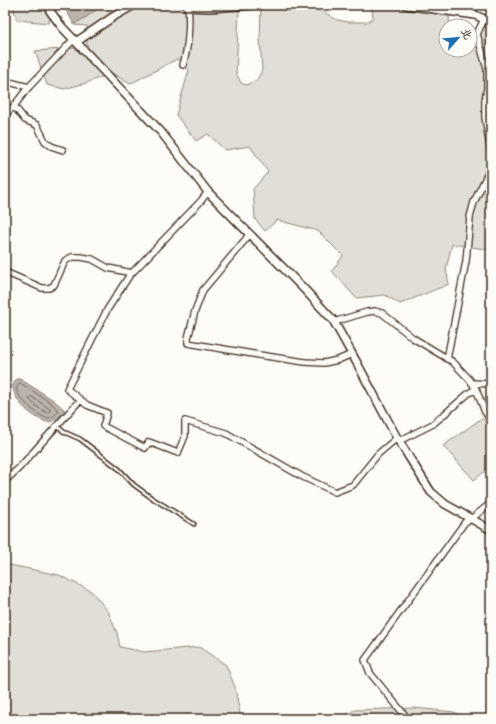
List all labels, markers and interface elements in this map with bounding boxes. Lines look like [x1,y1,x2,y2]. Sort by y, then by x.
north arrow [438,18,478,58]
text: 北 [456,26,475,43]

